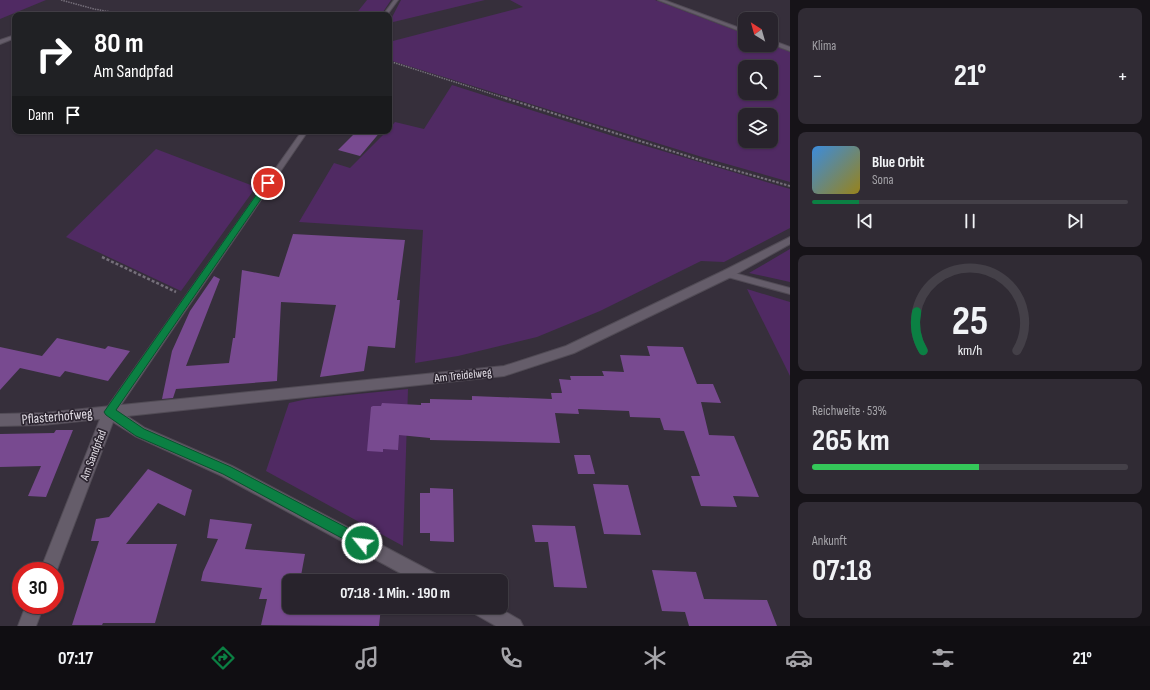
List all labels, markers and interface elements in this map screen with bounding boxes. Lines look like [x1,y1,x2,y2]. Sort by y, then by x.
north arrow [738,12,778,52]
map controls [738,12,778,148]
text: 80 m [94,27,143,60]
icon: right [28,28,80,80]
text: Klima [812,38,836,54]
text: 21° [954,58,986,94]
button: search [738,60,778,100]
text: Am Sandpfad [94,61,173,82]
text: − [812,63,823,90]
text: + [1117,63,1128,90]
icon: arrive [62,104,84,126]
text: Dann [28,106,54,125]
button: layers [738,108,778,148]
text: Blue Orbit [872,153,924,172]
pin [251,166,285,200]
icon: arrive [257,172,279,194]
text: Sona [872,172,894,188]
icon: previous [854,210,876,232]
icon: pause [959,210,981,232]
icon: next [1064,210,1086,232]
text: 25 [952,297,988,346]
text: km/h [958,342,982,359]
street label: Am Treidelweg [433,365,493,386]
text: Reichweite · 53% [812,403,887,419]
street label: Pflasterhofweg [21,405,94,428]
text: 265 km [812,423,890,459]
street label: Am Sandpfad [77,428,110,483]
position arrow [341,522,383,564]
text: Ankunft [812,533,847,549]
text: 07:18 [812,553,872,589]
speed limit sign: 30 [12,562,64,614]
text: 07:18 · 1 Min. · 190 m [340,584,450,603]
icon: directions [209,644,237,672]
icon: music [353,644,381,672]
icon: phone [497,644,525,672]
icon: climate [641,644,669,672]
icon: car [785,644,813,672]
icon: filters [929,644,957,672]
text: 07:17 [58,648,93,669]
text: 21° [1072,648,1092,669]

